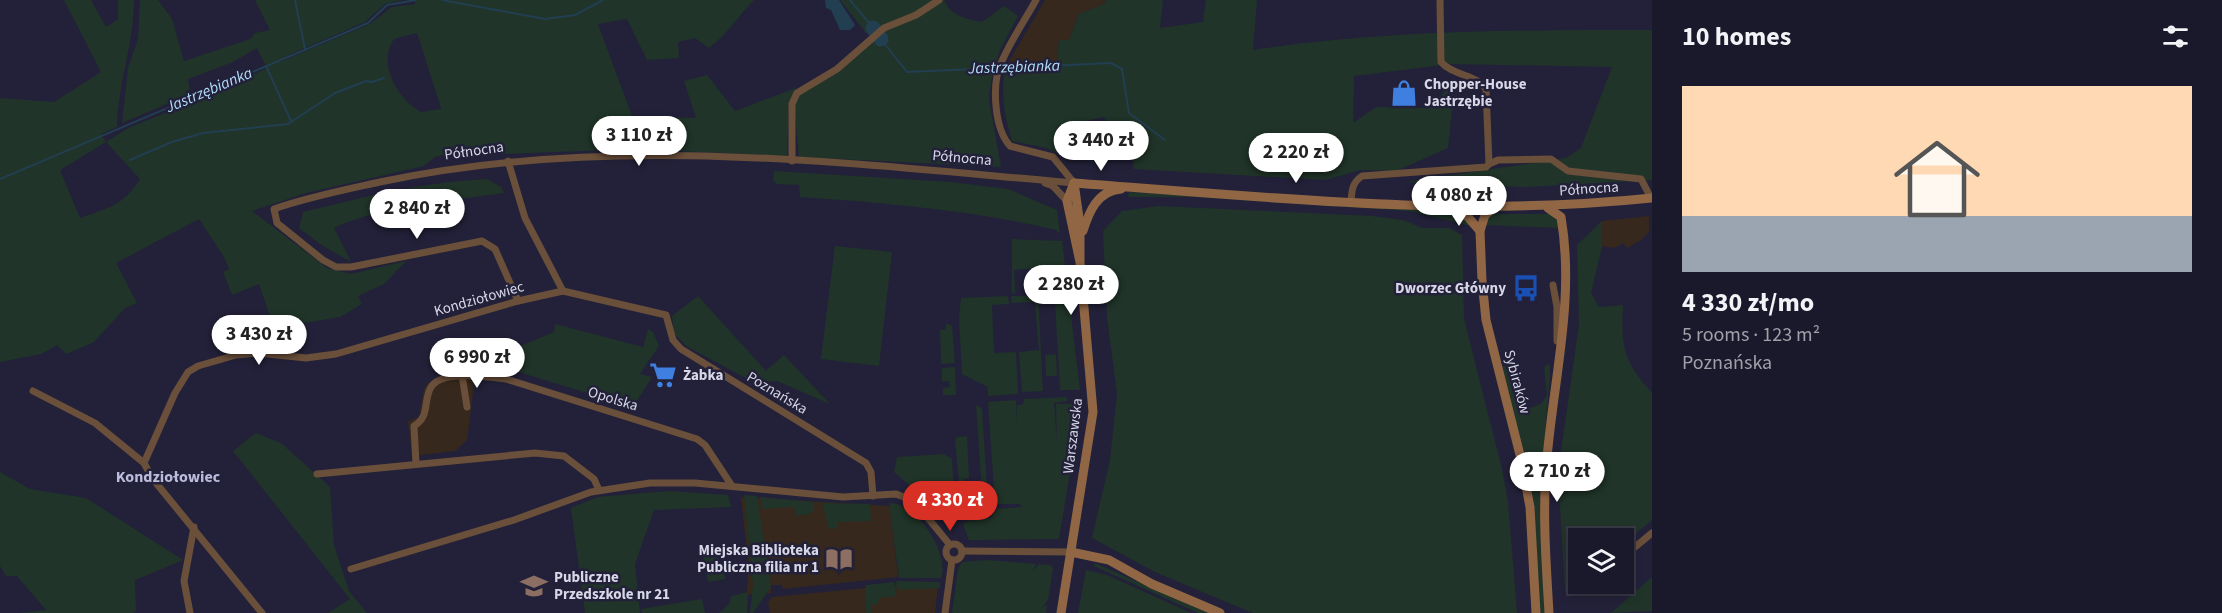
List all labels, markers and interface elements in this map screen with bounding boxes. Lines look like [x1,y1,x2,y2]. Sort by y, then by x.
text: 10 homes [1682,18,1791,55]
icon: filters [2159,20,2192,53]
water label: Jastrzębianka [967,54,1061,80]
water label: Jastrzębianka [161,62,256,119]
place label: Chopper-House Jastrzębie [1424,74,1527,112]
shop icon: Chopper-House Jastrzębie [1389,78,1419,108]
pin: 3 110 zł [577,116,701,167]
text: 3 110 zł [606,121,672,149]
pin: 3 440 zł [1039,121,1163,172]
icon: home [1883,125,1991,233]
text: 3 440 zł [1068,126,1134,154]
pin: 2 220 zł [1234,133,1358,184]
street label: Północna [443,136,505,166]
text: 2 220 zł [1263,138,1329,166]
street label: Północna [931,145,993,171]
pin: 4 080 zł [1397,176,1521,227]
street label: Północna [1558,176,1620,202]
text: 4 080 zł [1426,181,1492,209]
pin: 2 840 zł [355,189,479,240]
text: 2 840 zł [384,194,450,222]
pin: 2 280 zł [1009,265,1133,316]
text: 2 280 zł [1038,270,1104,298]
bus stop icon: Dworzec Główny [1511,273,1541,303]
street label: Kondziołowiec [432,276,527,322]
place label: Dworzec Główny [1395,278,1506,299]
text: 4 330 zł/mo [1682,284,1814,321]
pin: 3 430 zł [197,315,321,366]
text: 3 430 zł [226,320,292,348]
text: 5 rooms · 123 m² [1682,321,1820,349]
pin: 6 990 zł [415,338,539,389]
text: 6 990 zł [444,343,510,371]
street label: Sybiraków [1498,348,1536,417]
text: Poznańska [1682,349,1772,377]
supermarket icon: Żabka [648,360,678,390]
place label: Żabka [683,365,724,386]
street label: Poznańska [743,367,811,419]
street label: Opolska [585,381,641,417]
street label: Warszawska [1058,397,1088,475]
pin: 2 710 zł [1495,452,1619,503]
text: 2 710 zł [1524,457,1590,485]
district label: Kondziołowiec [116,466,221,488]
pin: 4 330 zł [888,481,1012,532]
text: 4 330 zł [917,486,983,514]
map controls [1568,528,1634,594]
button: layers [1568,528,1634,594]
place label: Miejska Biblioteka Publiczna filia nr 1 [697,540,819,578]
library icon: Miejska Biblioteka Publiczna filia nr 1 [824,544,854,574]
place label: Publiczne Przedszkole nr 21 [554,567,670,605]
school or university icon: Publiczne Przedszkole nr 21 [519,571,549,601]

